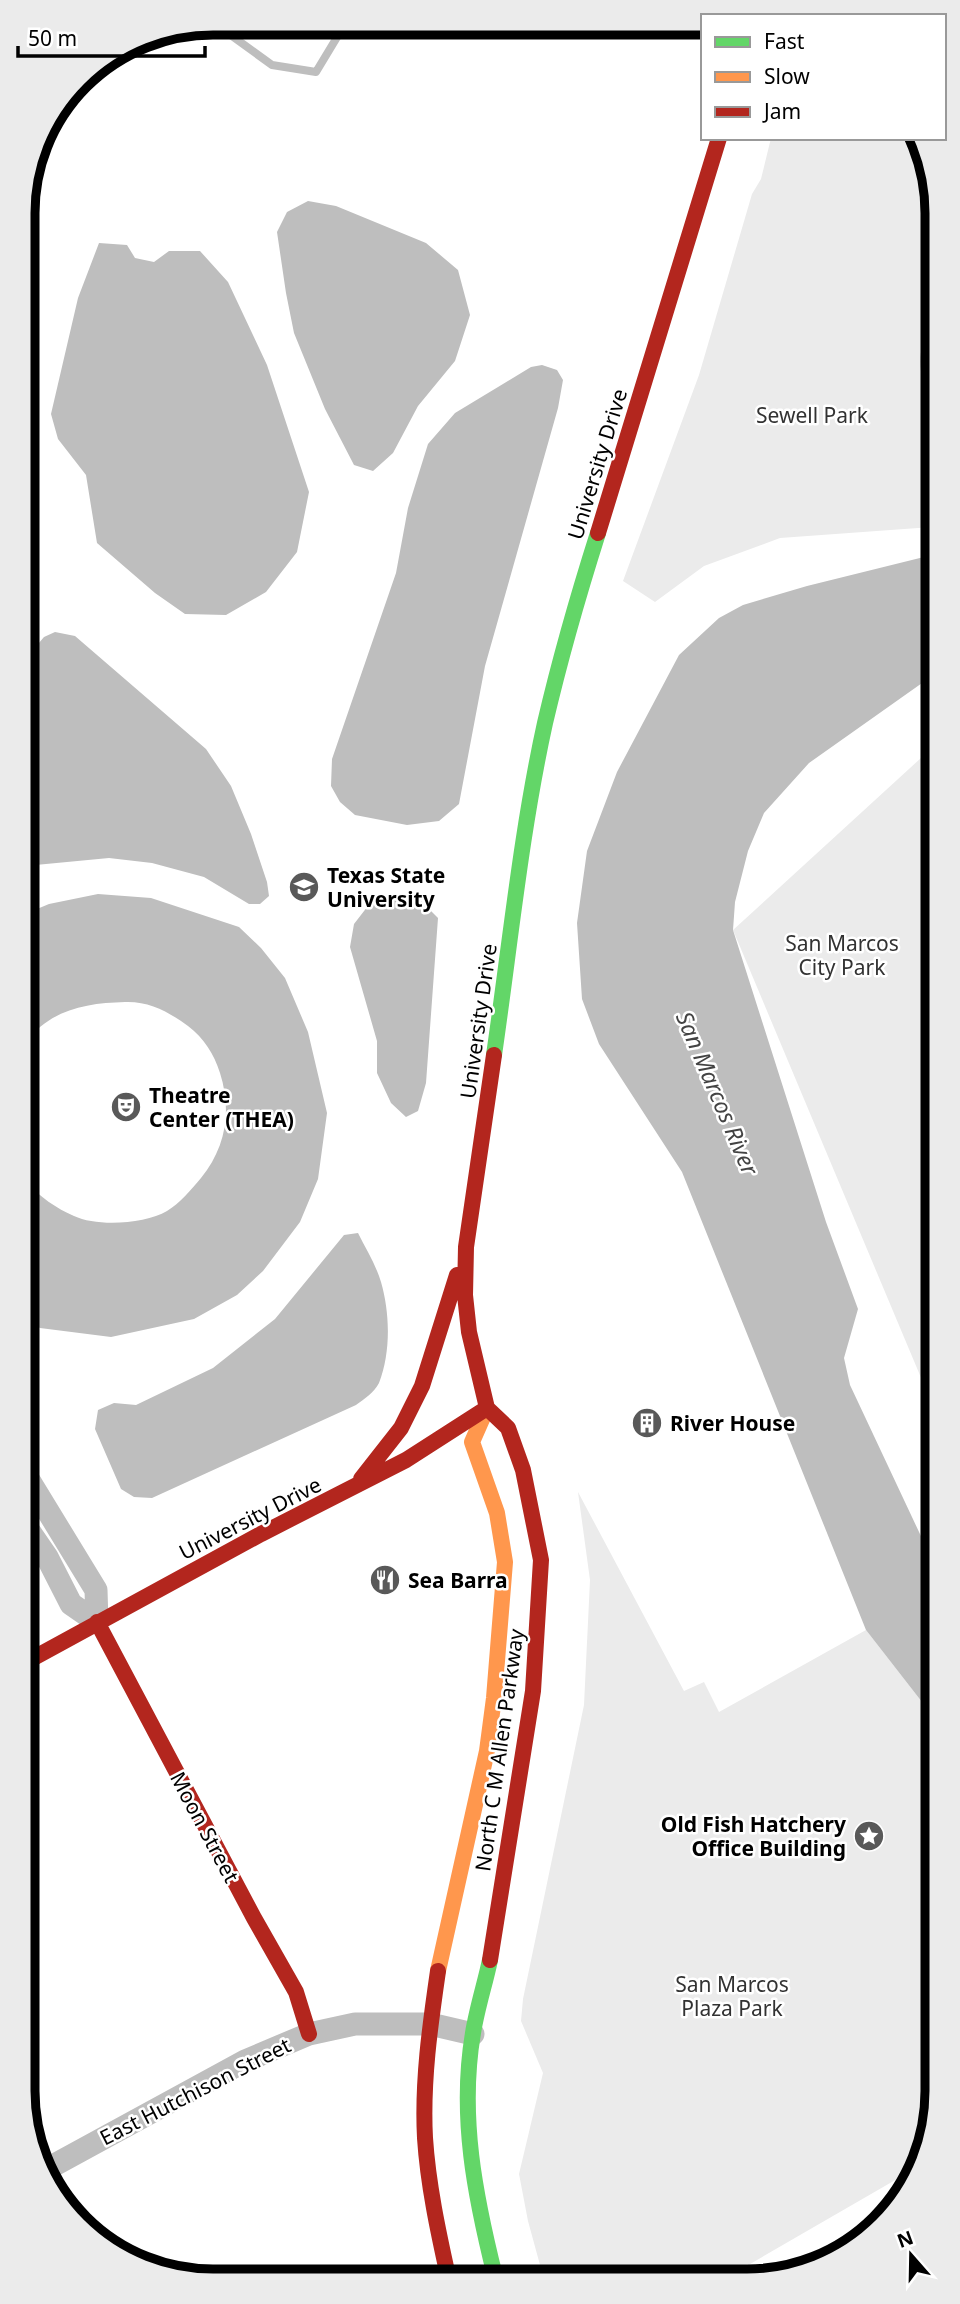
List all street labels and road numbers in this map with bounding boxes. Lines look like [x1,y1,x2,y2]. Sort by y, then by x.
street label: University Drive [561,385,633,543]
street label: University Drive [453,942,503,1100]
street label: University Drive [174,1470,326,1566]
street label: North C M Allen Parkway [468,1627,530,1873]
street label: Moon Street [164,1767,246,1888]
street label: East Hutchison Street [95,2030,296,2151]

